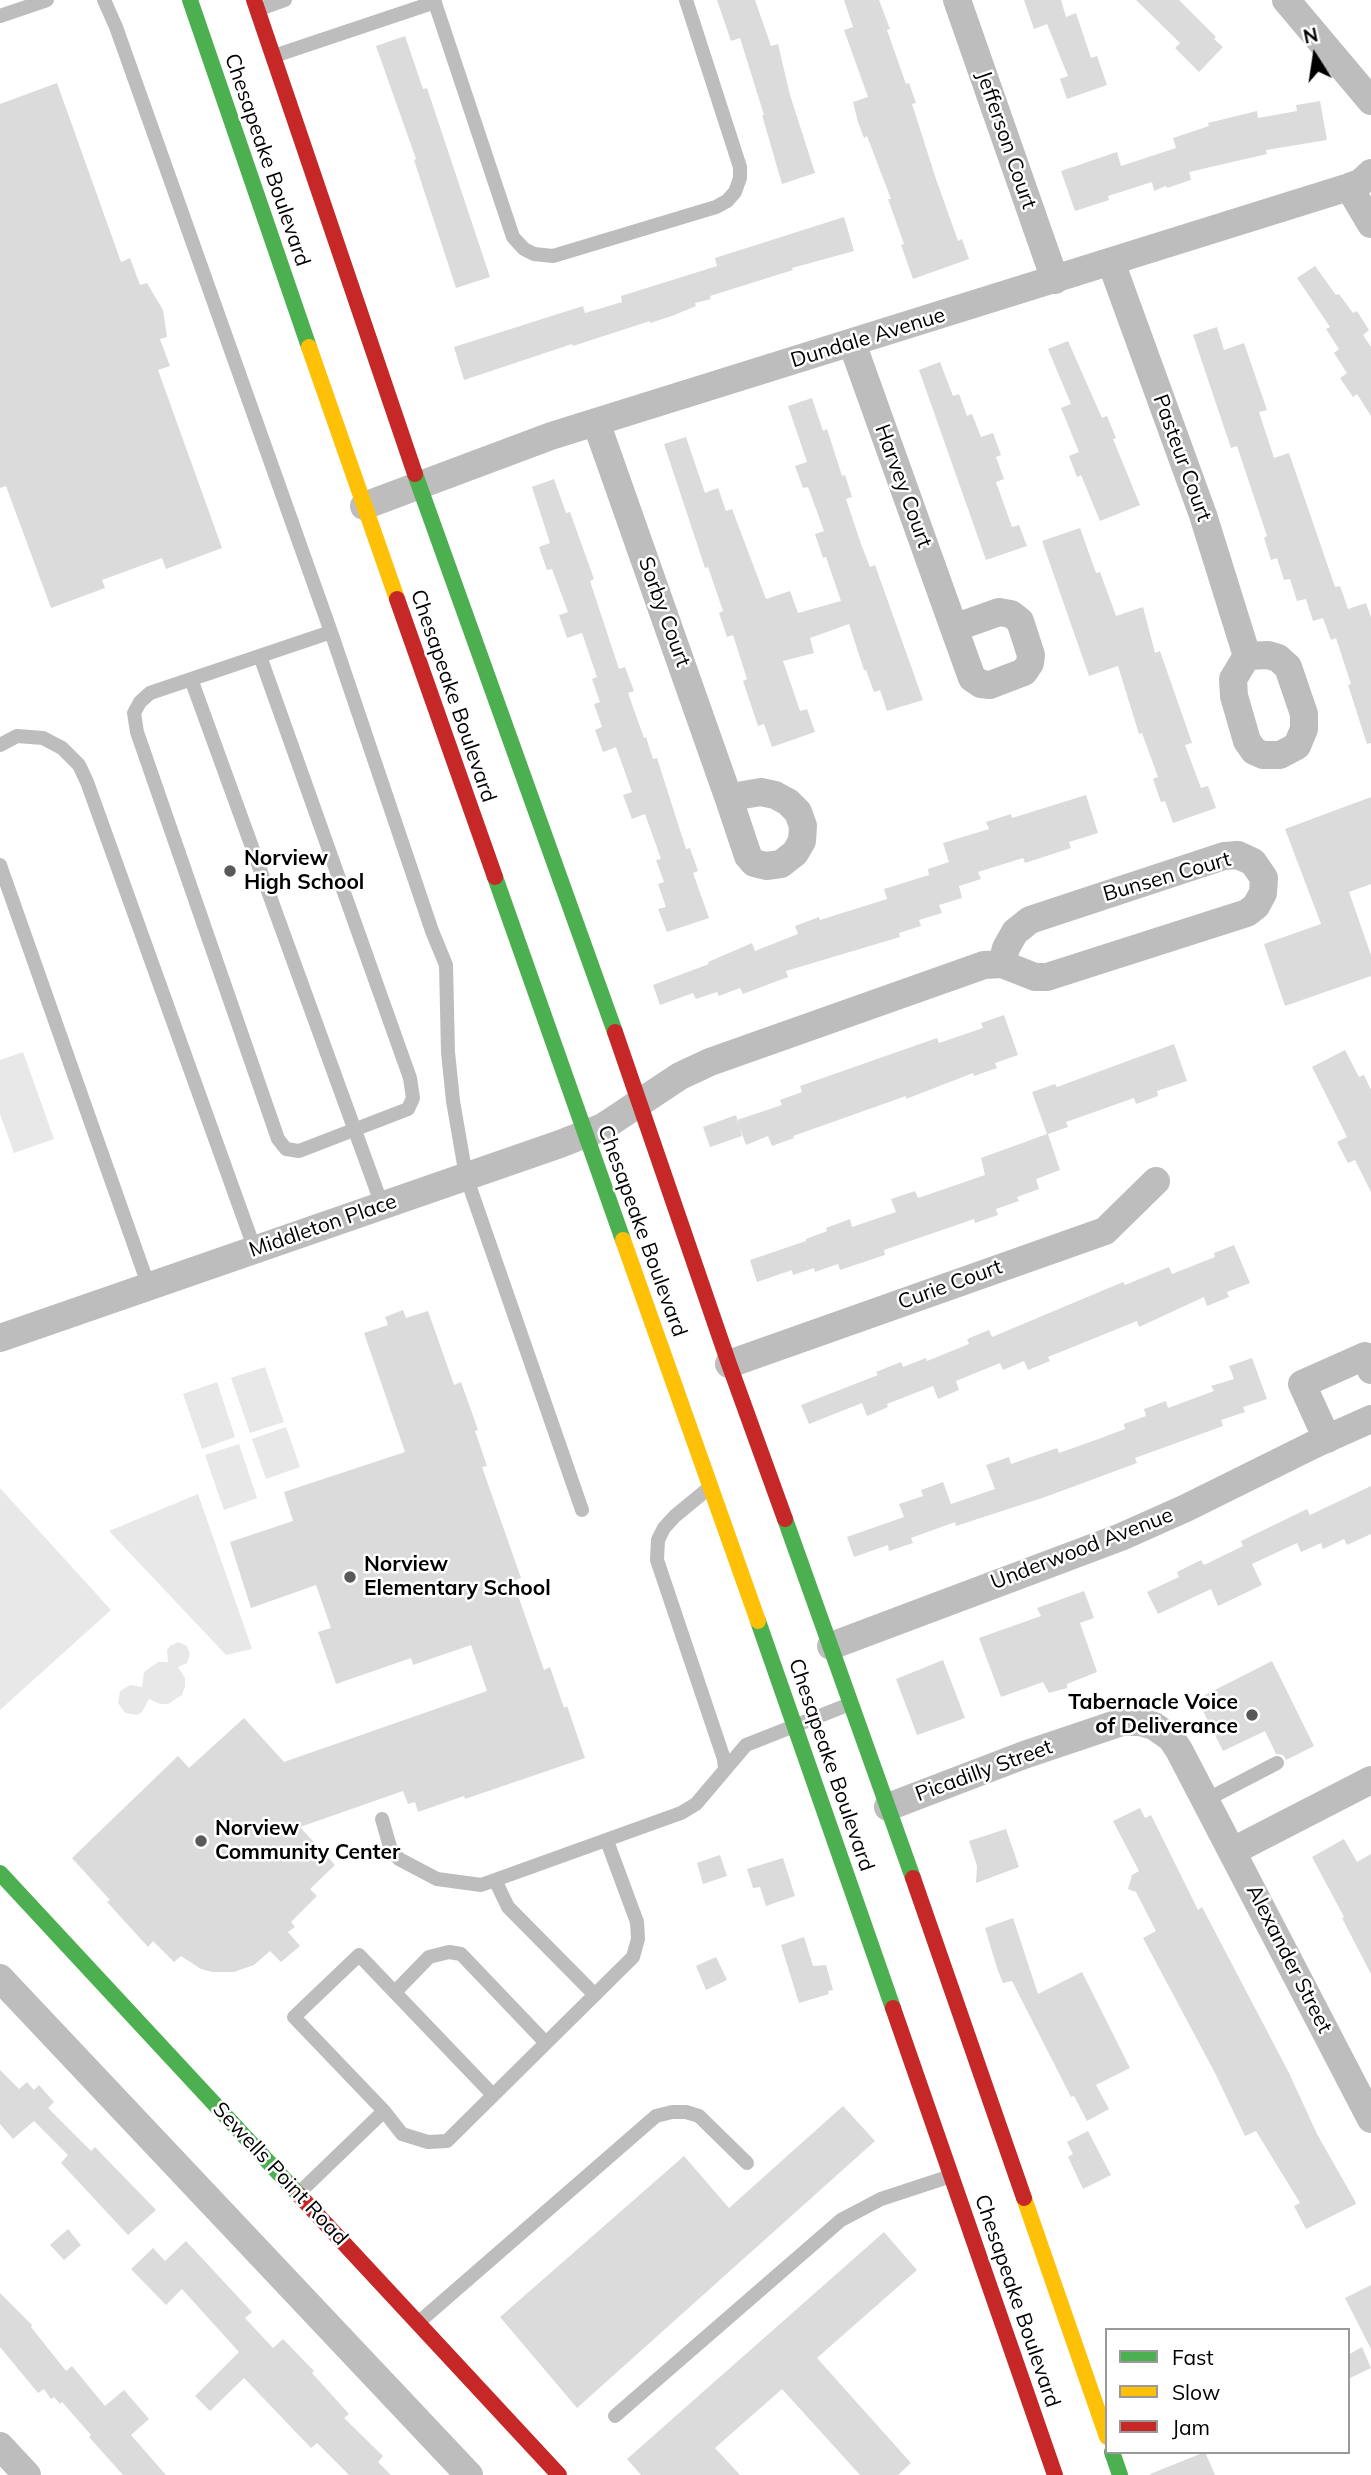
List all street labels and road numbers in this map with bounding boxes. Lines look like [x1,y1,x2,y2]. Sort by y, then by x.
street label: Chesapeake Boulevard [219,50,315,270]
street label: Jefferson Court [971,68,1041,212]
street label: Dundale Avenue [788,303,948,373]
street label: Pasteur Court [1147,391,1217,525]
street label: Harvey Court [869,421,937,551]
street label: Sorby Court [632,554,696,670]
street label: Chesapeake Boulevard [405,586,501,806]
street label: Bunsen Court [1100,847,1234,907]
street label: Chesapeake Boulevard [592,1122,692,1340]
street label: Middleton Place [246,1189,400,1263]
street label: Curie Court [894,1255,1006,1315]
street label: Underwood Avenue [987,1503,1177,1595]
street label: Chesapeake Boulevard [783,1655,879,1875]
street label: Picadilly Street [912,1735,1056,1807]
street label: Alexander Street [1241,1881,1337,2037]
street label: Sewells Point Road [207,2097,353,2251]
street label: Chesapeake Boulevard [969,2191,1065,2411]

